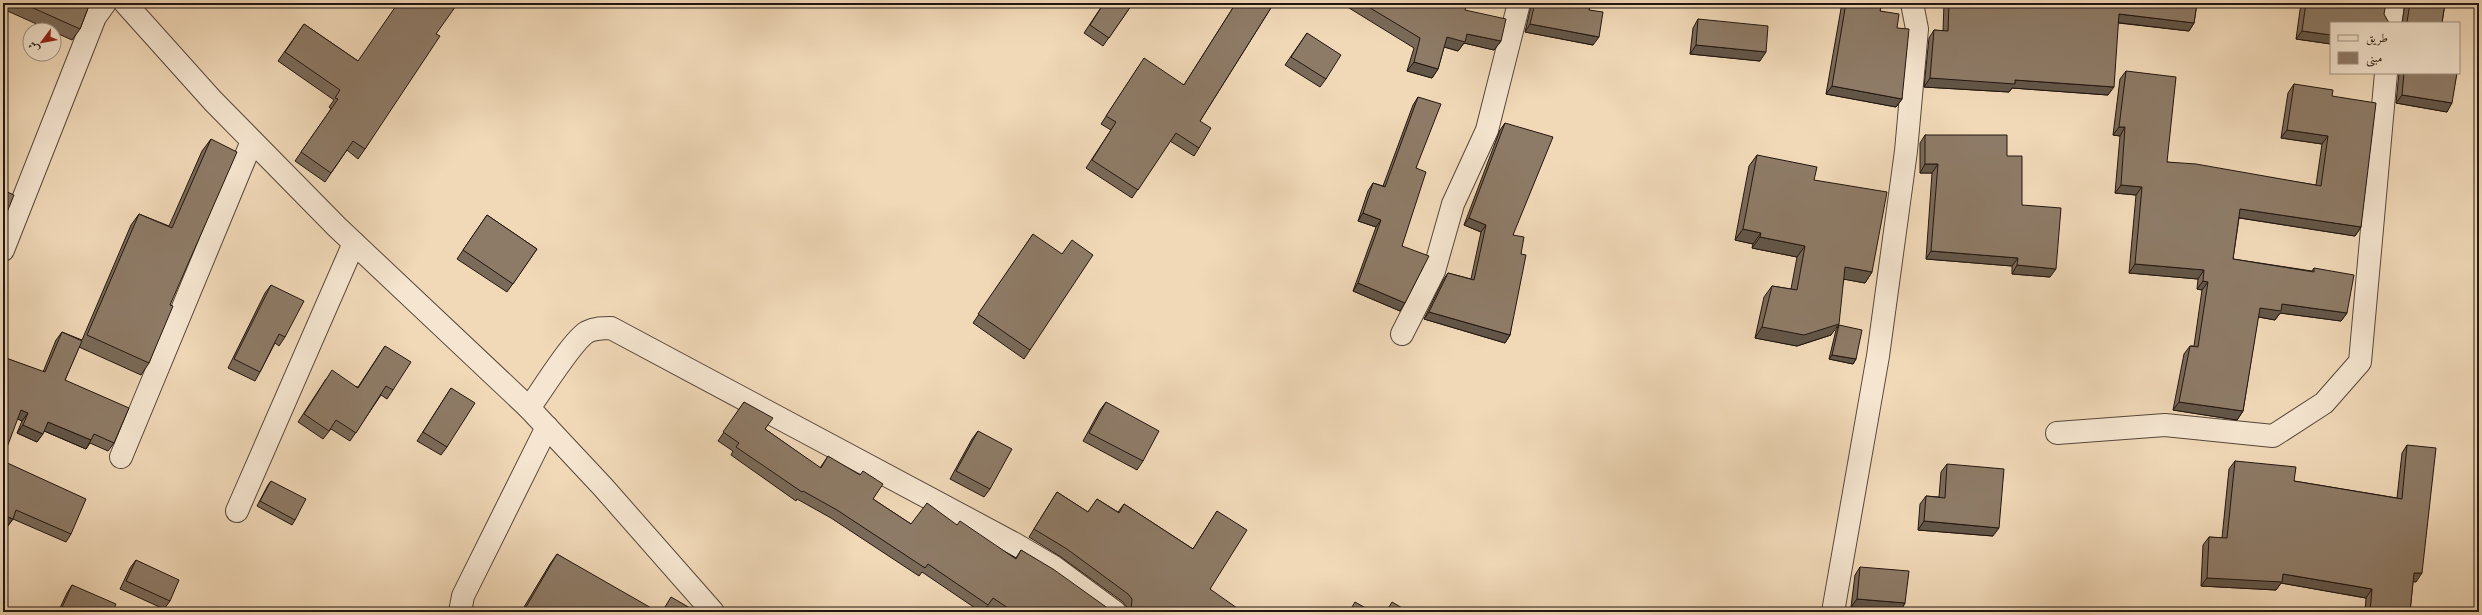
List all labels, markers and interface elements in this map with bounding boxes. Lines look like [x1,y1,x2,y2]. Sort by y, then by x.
north arrow [22,22,62,62]
legend [2330,22,2460,74]
text: طريق [2366,29,2388,46]
text: ش [24,38,43,56]
text: مبنى [2366,49,2382,67]

